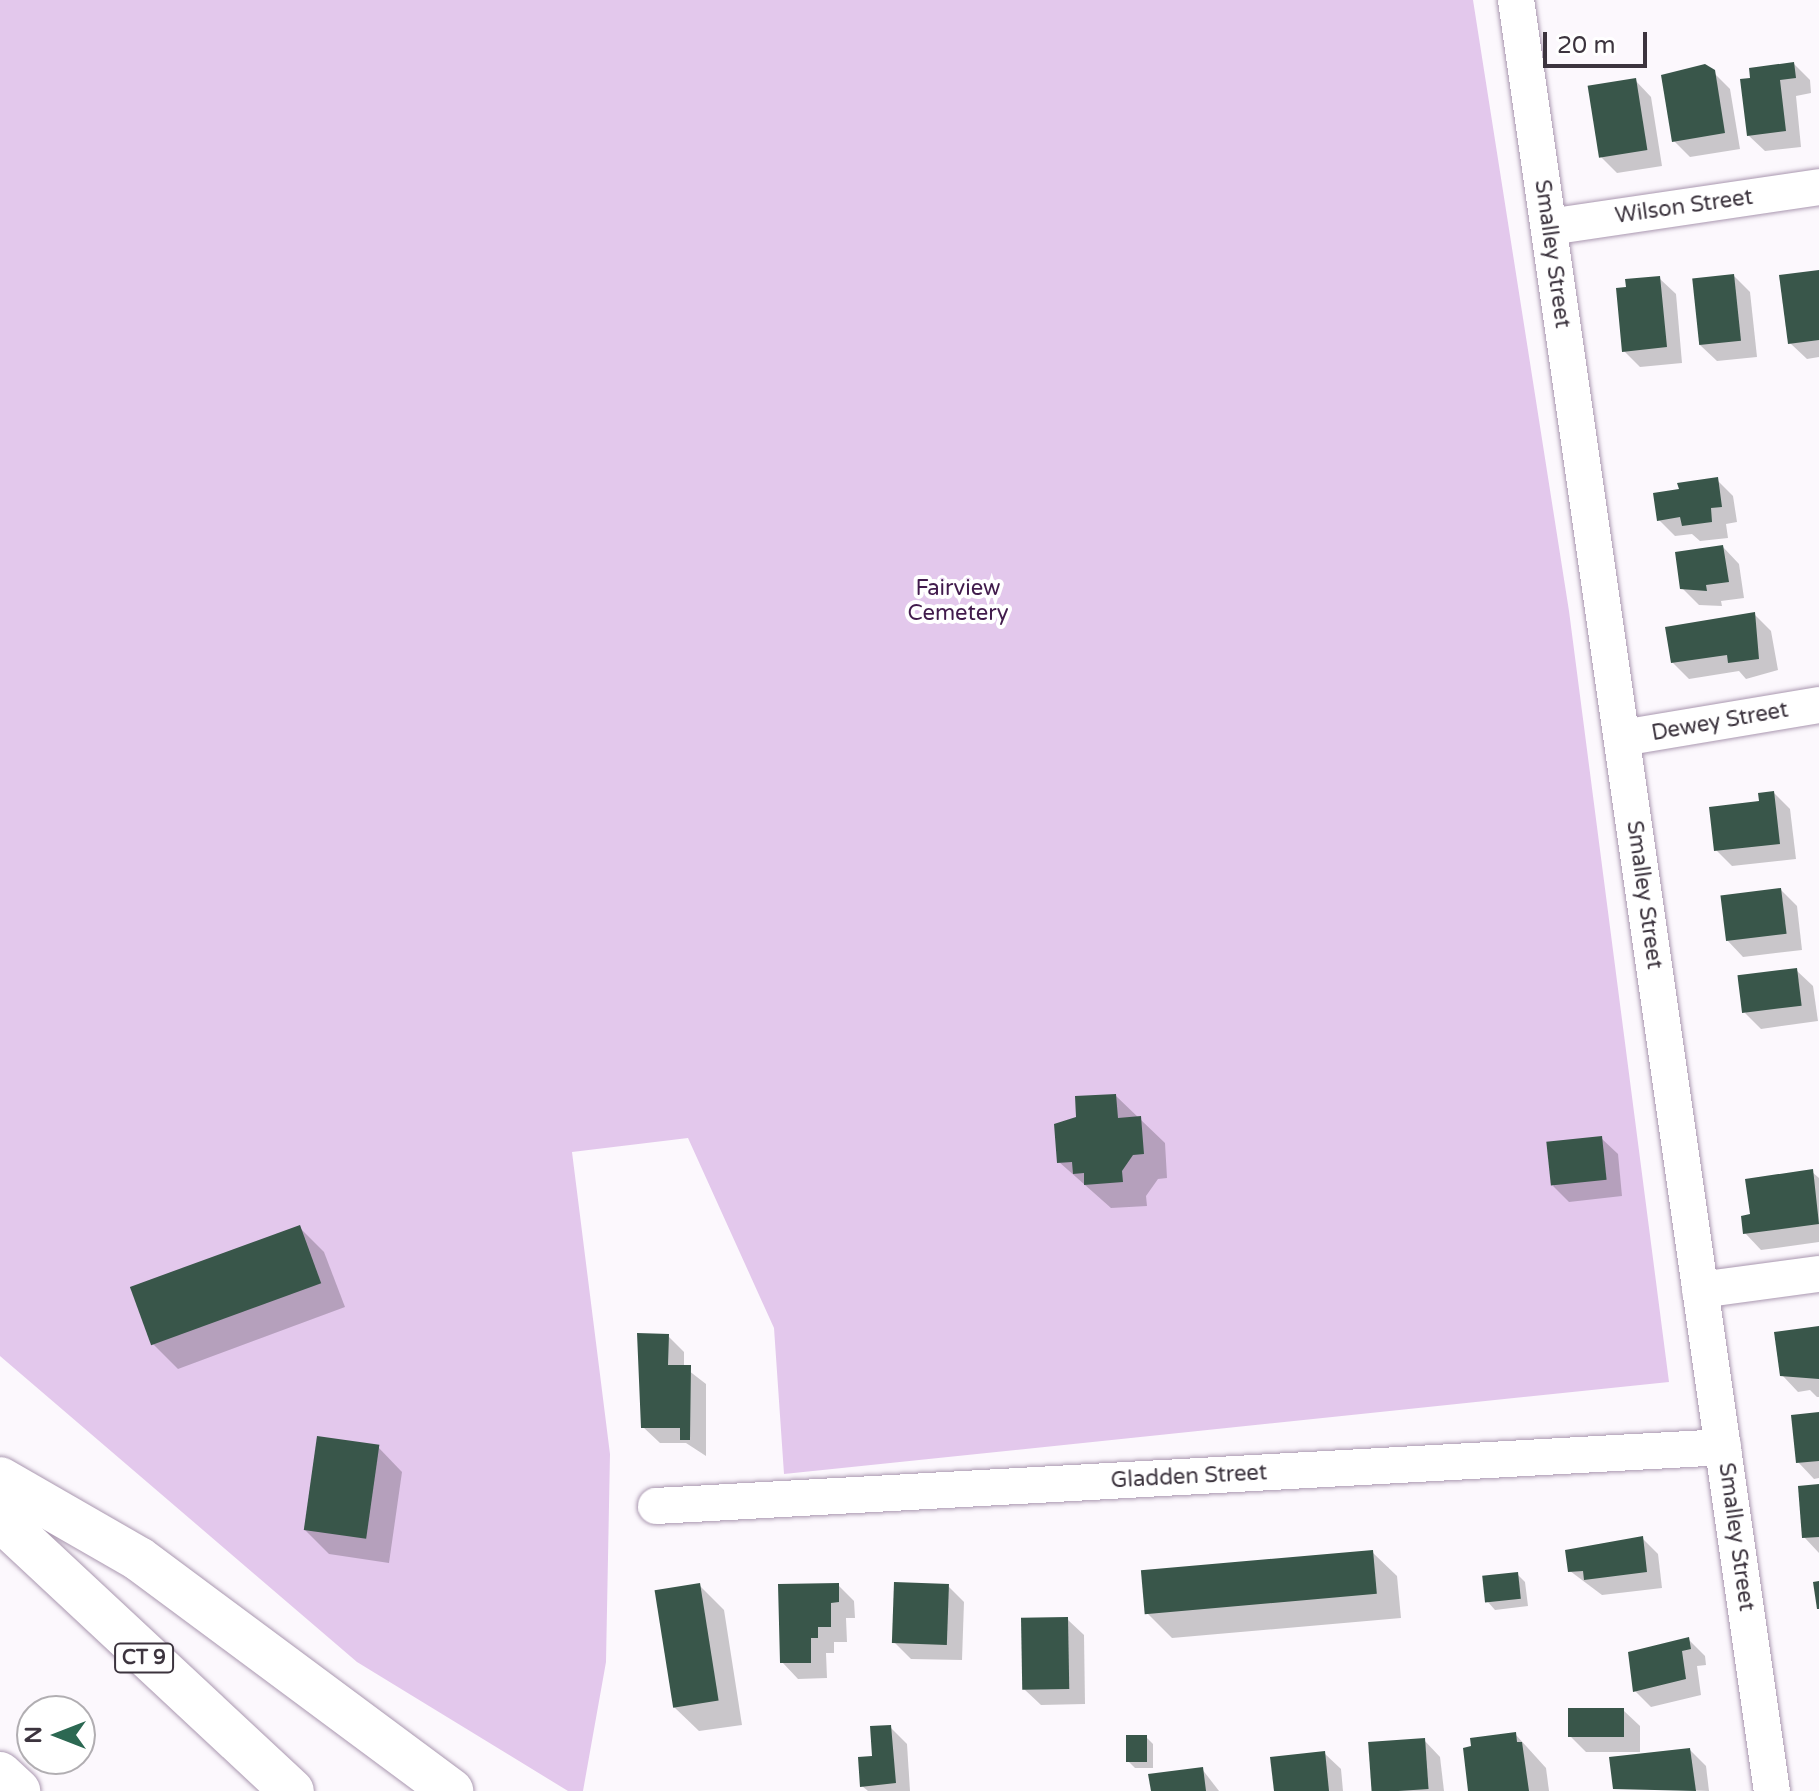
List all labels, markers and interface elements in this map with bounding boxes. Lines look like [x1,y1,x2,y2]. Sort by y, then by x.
scale bar [1547,16,1651,66]
text: 20 m [1557,31,1615,60]
street label: Smalley Street [1529,178,1575,330]
street label: Wilson Street [1613,184,1755,230]
park label: Fairview Cemetery [908,575,1008,626]
street label: Dewey Street [1650,697,1790,747]
street label: Smalley Street [1621,819,1667,971]
street label: Gladden Street [1110,1460,1268,1494]
street label: Smalley Street [1713,1461,1759,1613]
road number: CT 9 [114,1642,174,1674]
north arrow [16,1695,96,1775]
text: N [21,1726,47,1744]

